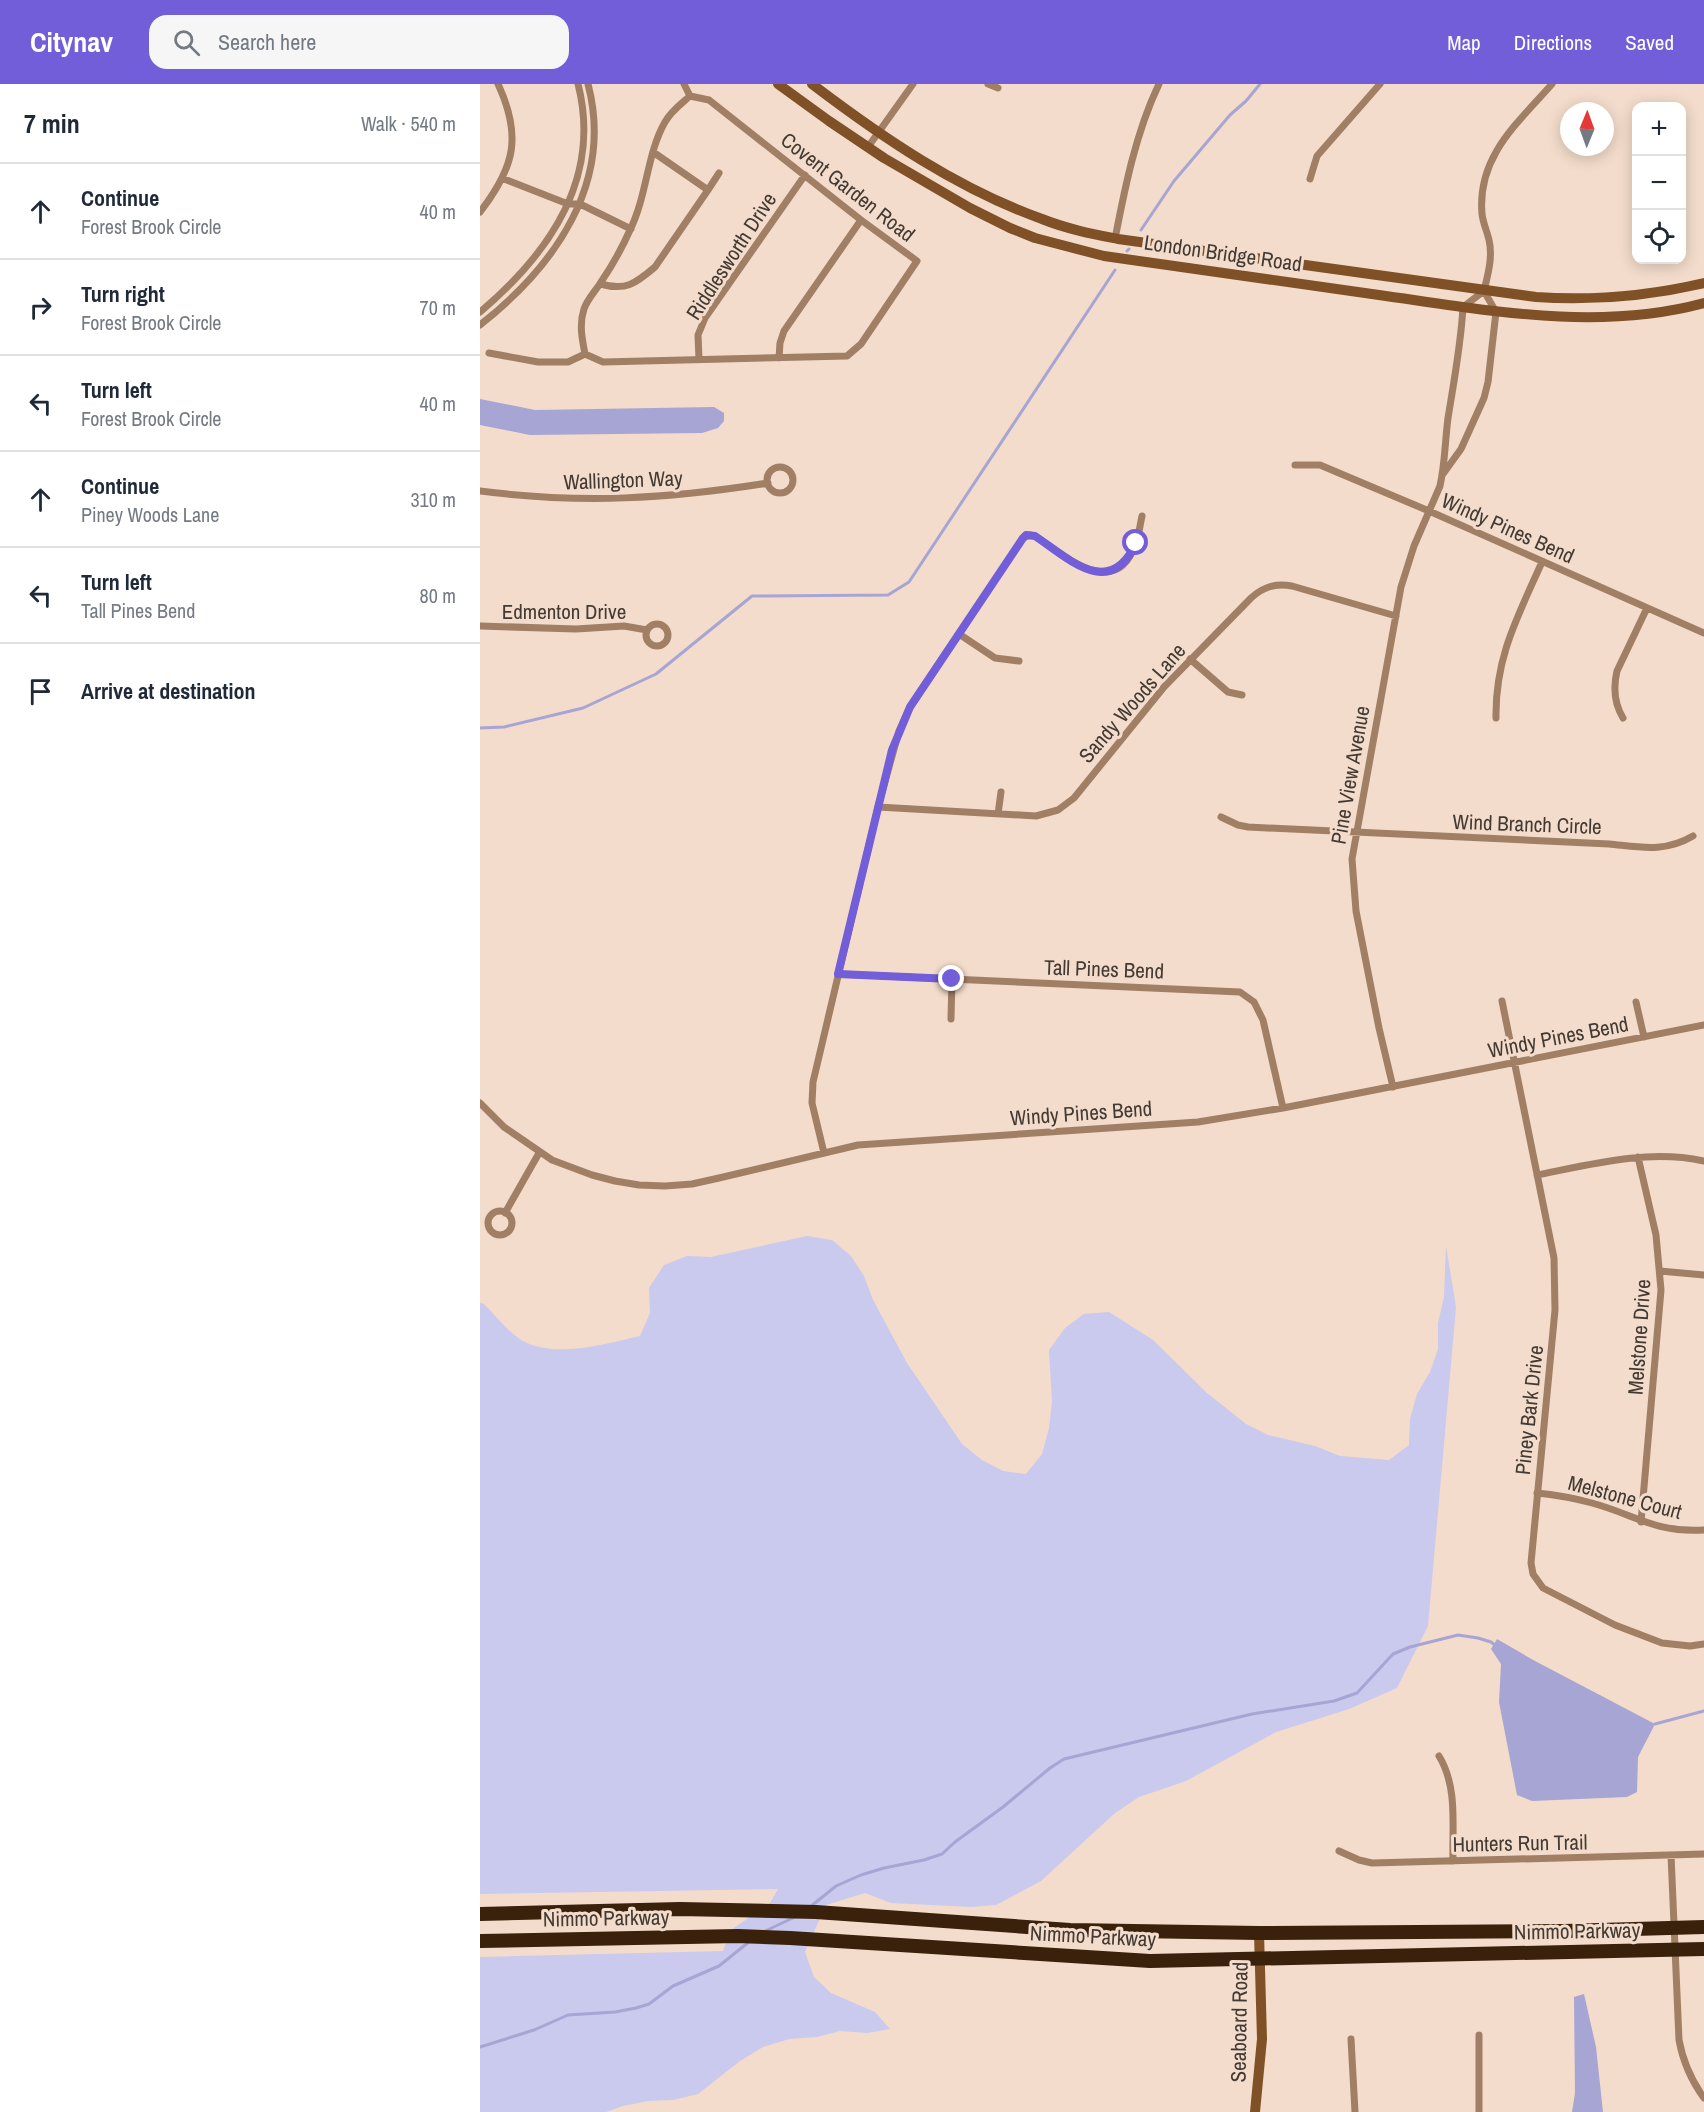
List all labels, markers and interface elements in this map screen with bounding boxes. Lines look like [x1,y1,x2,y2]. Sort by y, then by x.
search box [149,15,569,69]
text: Citynav [30,23,113,61]
icon: search [170,26,203,59]
text: Search here [218,27,316,57]
text: Map [1447,28,1481,57]
text: Directions [1514,28,1592,57]
text: Saved [1625,28,1674,57]
north arrow [1560,102,1614,156]
map controls [1632,102,1686,264]
button: + [1632,102,1686,156]
text: 7 min [24,106,80,141]
text: Walk · 540 m [361,110,456,137]
street label: Covent Garden Road [775,125,921,249]
button: − [1632,156,1686,210]
text: Continue [81,183,159,213]
street label: Riddlesworth Drive [679,187,783,325]
icon: ahead [24,195,57,228]
text: 40 m [420,198,456,225]
button: locate [1632,210,1686,264]
text: Forest Brook Circle [81,213,221,240]
street label: London Bridge Road [1142,228,1304,278]
text: Turn right [81,279,165,309]
icon: right [24,291,57,324]
text: 70 m [420,294,456,321]
text: Forest Brook Circle [81,309,221,336]
text: Turn left [81,375,152,405]
icon: left [24,387,57,420]
text: 40 m [420,390,456,417]
text: Forest Brook Circle [81,405,221,432]
street label: Wallington Way [563,463,684,497]
text: Continue [81,471,159,501]
icon: ahead [24,483,57,516]
text: 310 m [410,486,456,513]
street label: Windy Pines Bend [1437,486,1579,570]
text: Piney Woods Lane [81,501,219,528]
route start [1122,529,1148,555]
text: Turn left [81,567,152,597]
icon: left [24,579,57,612]
text: 80 m [420,582,456,609]
text: Tall Pines Bend [81,597,195,624]
street label: Edmenton Drive [502,597,626,626]
street label: Sandy Woods Lane [1072,637,1192,769]
icon: arrive [24,675,57,708]
text: Arrive at destination [81,676,255,706]
street label: Pine View Avenue [1324,703,1376,847]
street label: Wind Branch Circle [1452,807,1602,841]
street label: Tall Pines Bend [1044,952,1164,986]
route end [938,965,964,991]
street label: Windy Pines Bend [1485,1009,1631,1065]
street label: Windy Pines Bend [1009,1094,1153,1132]
street label: Melstone Drive [1620,1278,1658,1396]
street label: Piney Bark Drive [1508,1344,1550,1476]
street label: Melstone Court [1565,1468,1685,1526]
street label: Hunters Run Trail [1452,1827,1588,1859]
street label: Nimmo Parkway [543,1902,670,1934]
street label: Nimmo Parkway [1514,1915,1641,1947]
street label: Nimmo Parkway [1029,1918,1157,1954]
street label: Seaboard Road [1223,1961,1255,2083]

